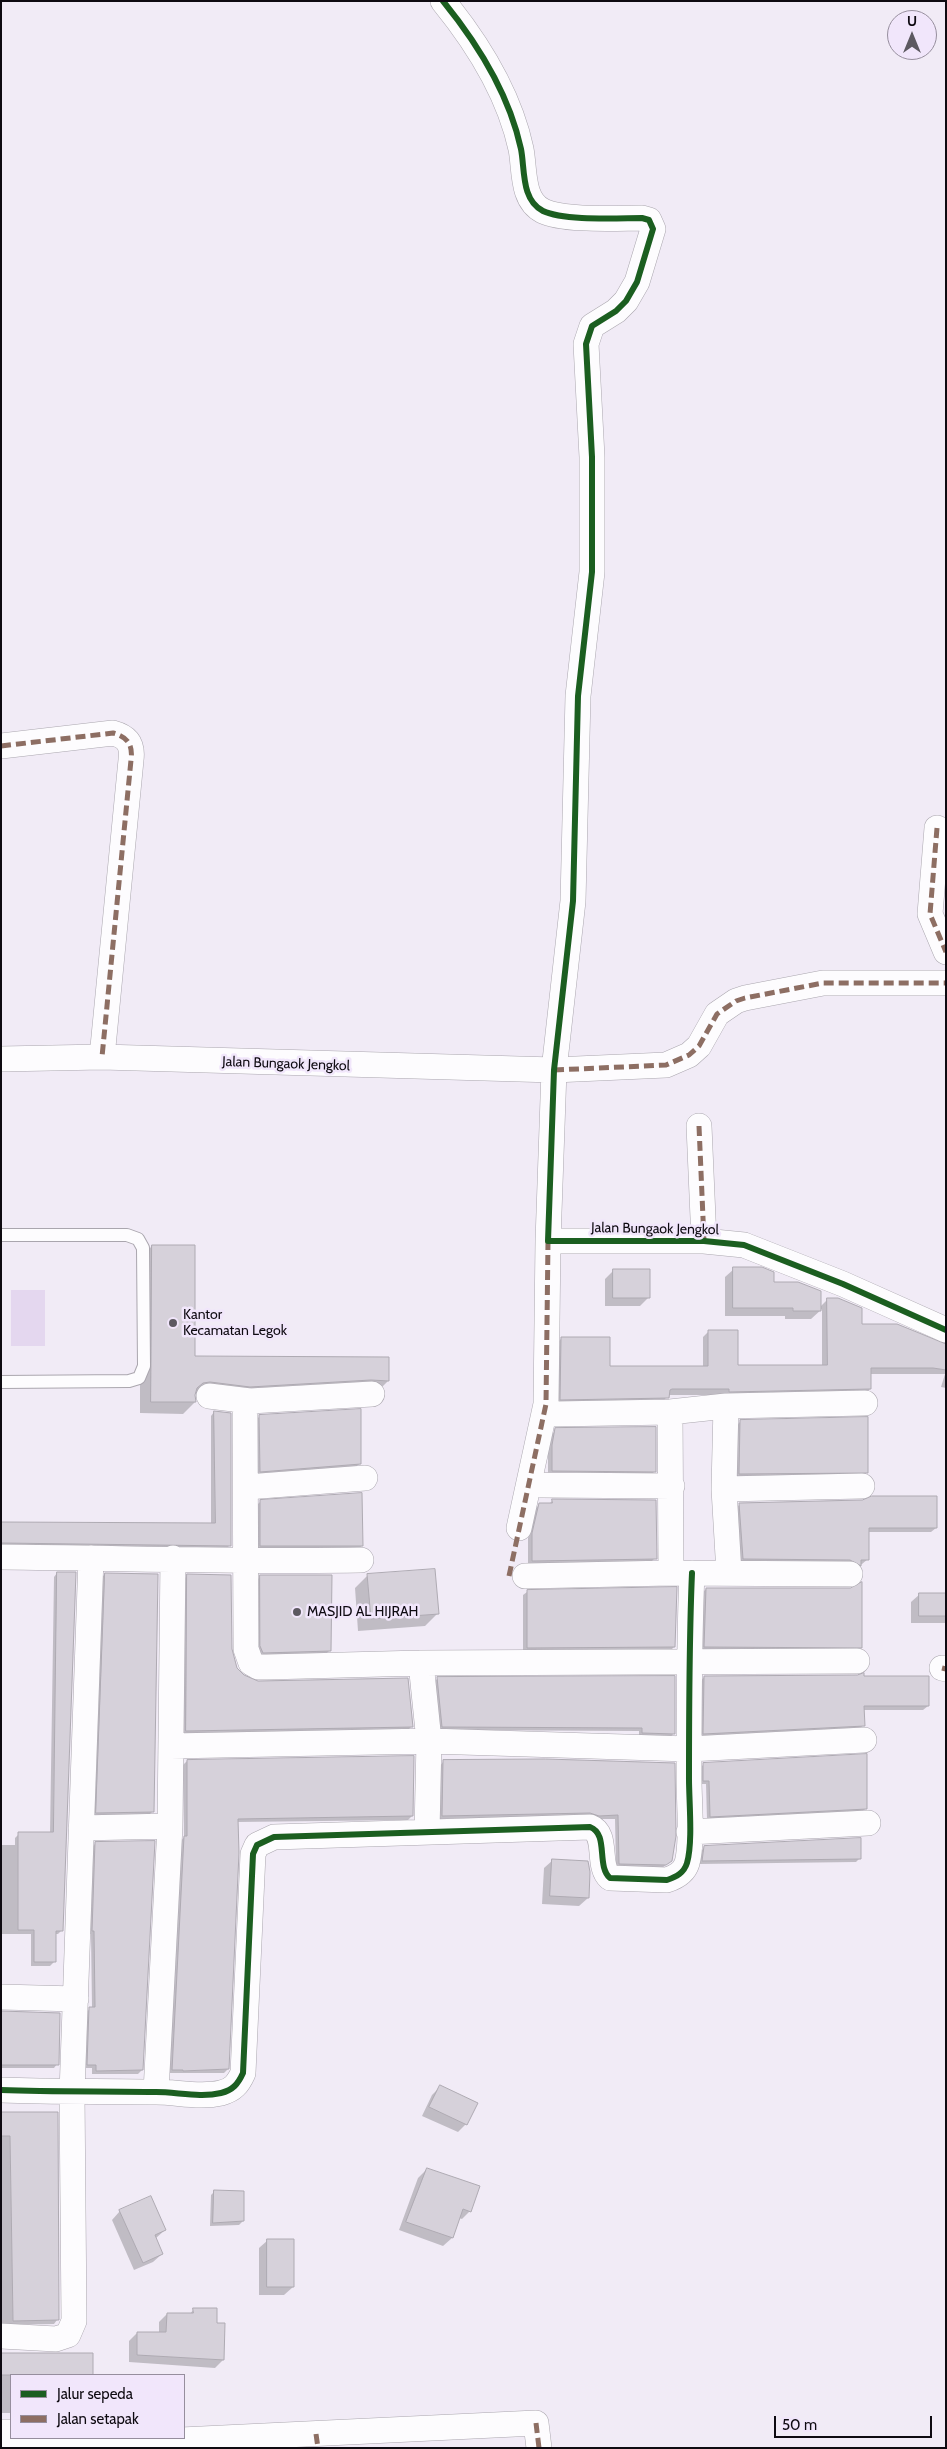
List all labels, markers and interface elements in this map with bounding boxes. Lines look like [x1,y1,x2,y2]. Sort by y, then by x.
north arrow [887,10,937,60]
text: U [907,12,917,30]
street label: Jalan Bungaok Jengkol [222,1053,350,1075]
street label: Jalan Bungaok Jengkol [591,1219,719,1239]
place label: Kantor Kecamatan Legok [183,1307,287,1340]
marker: Kantor Kecamatan Legok [167,1317,179,1329]
place label: MASJID AL HIJRAH [307,1604,418,1620]
marker: MASJID AL HIJRAH [291,1606,303,1618]
legend [10,2374,185,2439]
text: Jalur sepeda [57,2385,133,2403]
scale bar [777,2406,934,2438]
text: Jalan setapak [57,2410,139,2428]
text: 50 m [782,2416,817,2434]

